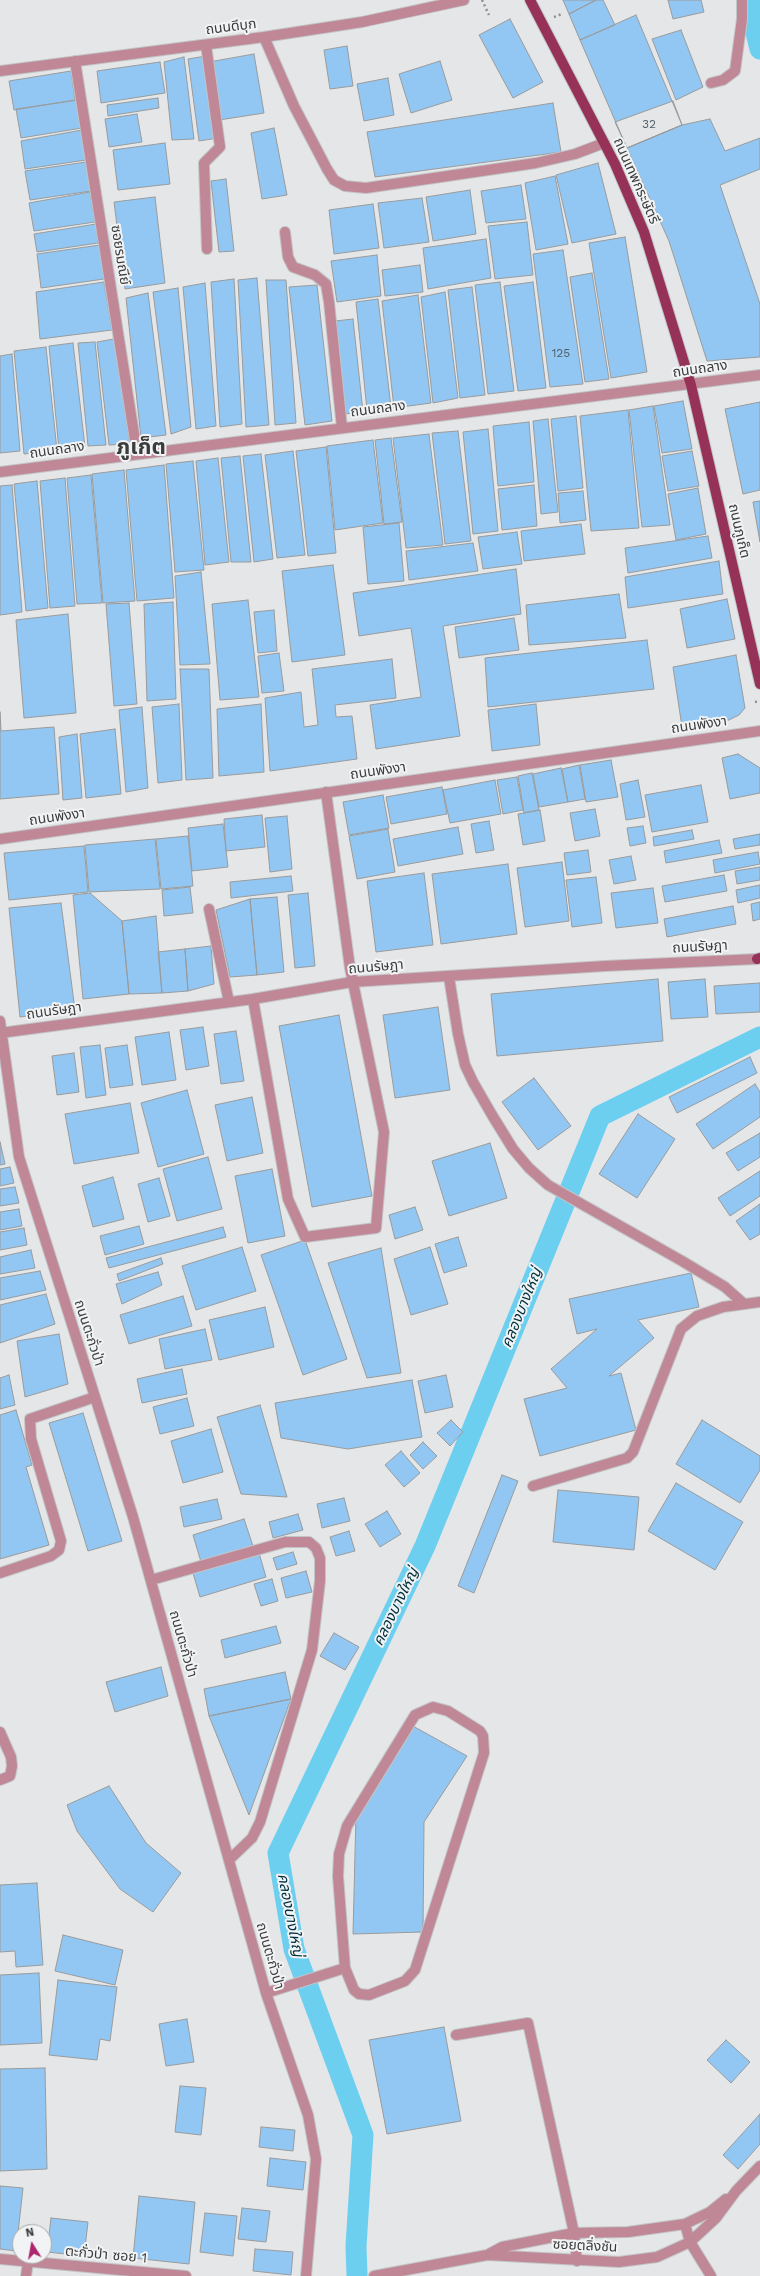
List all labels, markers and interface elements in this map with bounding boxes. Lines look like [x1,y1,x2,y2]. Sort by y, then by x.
street label: ถนนดีบุก [205,16,257,38]
house number: 32 [642,117,656,131]
street label: ถนนเทพกระษัตรี [609,135,663,227]
street label: ซอยรมณีย์ [107,224,133,286]
house number: 125 [552,346,570,360]
street label: ถนนถลาง [671,357,729,381]
street label: ถนนถลาง [350,397,406,421]
district label: ภูเก็ต [116,435,166,461]
street label: ถนนถลาง [28,438,86,462]
street label: ถนนภูเก็ต [725,502,753,560]
street label: ถนนพังงา [670,713,728,737]
street label: ถนนพังงา [349,759,407,783]
street label: ถนนพังงา [28,805,86,829]
street label: ถนนรัษฎา [672,937,728,957]
street label: ถนนรัษฎา [348,956,404,978]
street label: ถนนรัษฎา [25,999,83,1023]
water label: คลองบางใหญ่ [498,1265,546,1351]
street label: ถนนตะกั่วป่า [70,1298,108,1368]
water label: คลองบางใหญ่ [369,1565,423,1649]
street label: ถนนตะกั่วป่า [165,1609,201,1679]
water label: คลองบางใหญ่ [273,1872,307,1958]
street label: ถนนตะกั่วป่า [252,1921,288,1991]
north arrow [12,2224,52,2264]
text: N [25,2226,35,2240]
street label: ซอยตลิ่งชัน [552,2236,618,2256]
street label: ตะกั่วป่า ซอย 1 [64,2243,148,2267]

